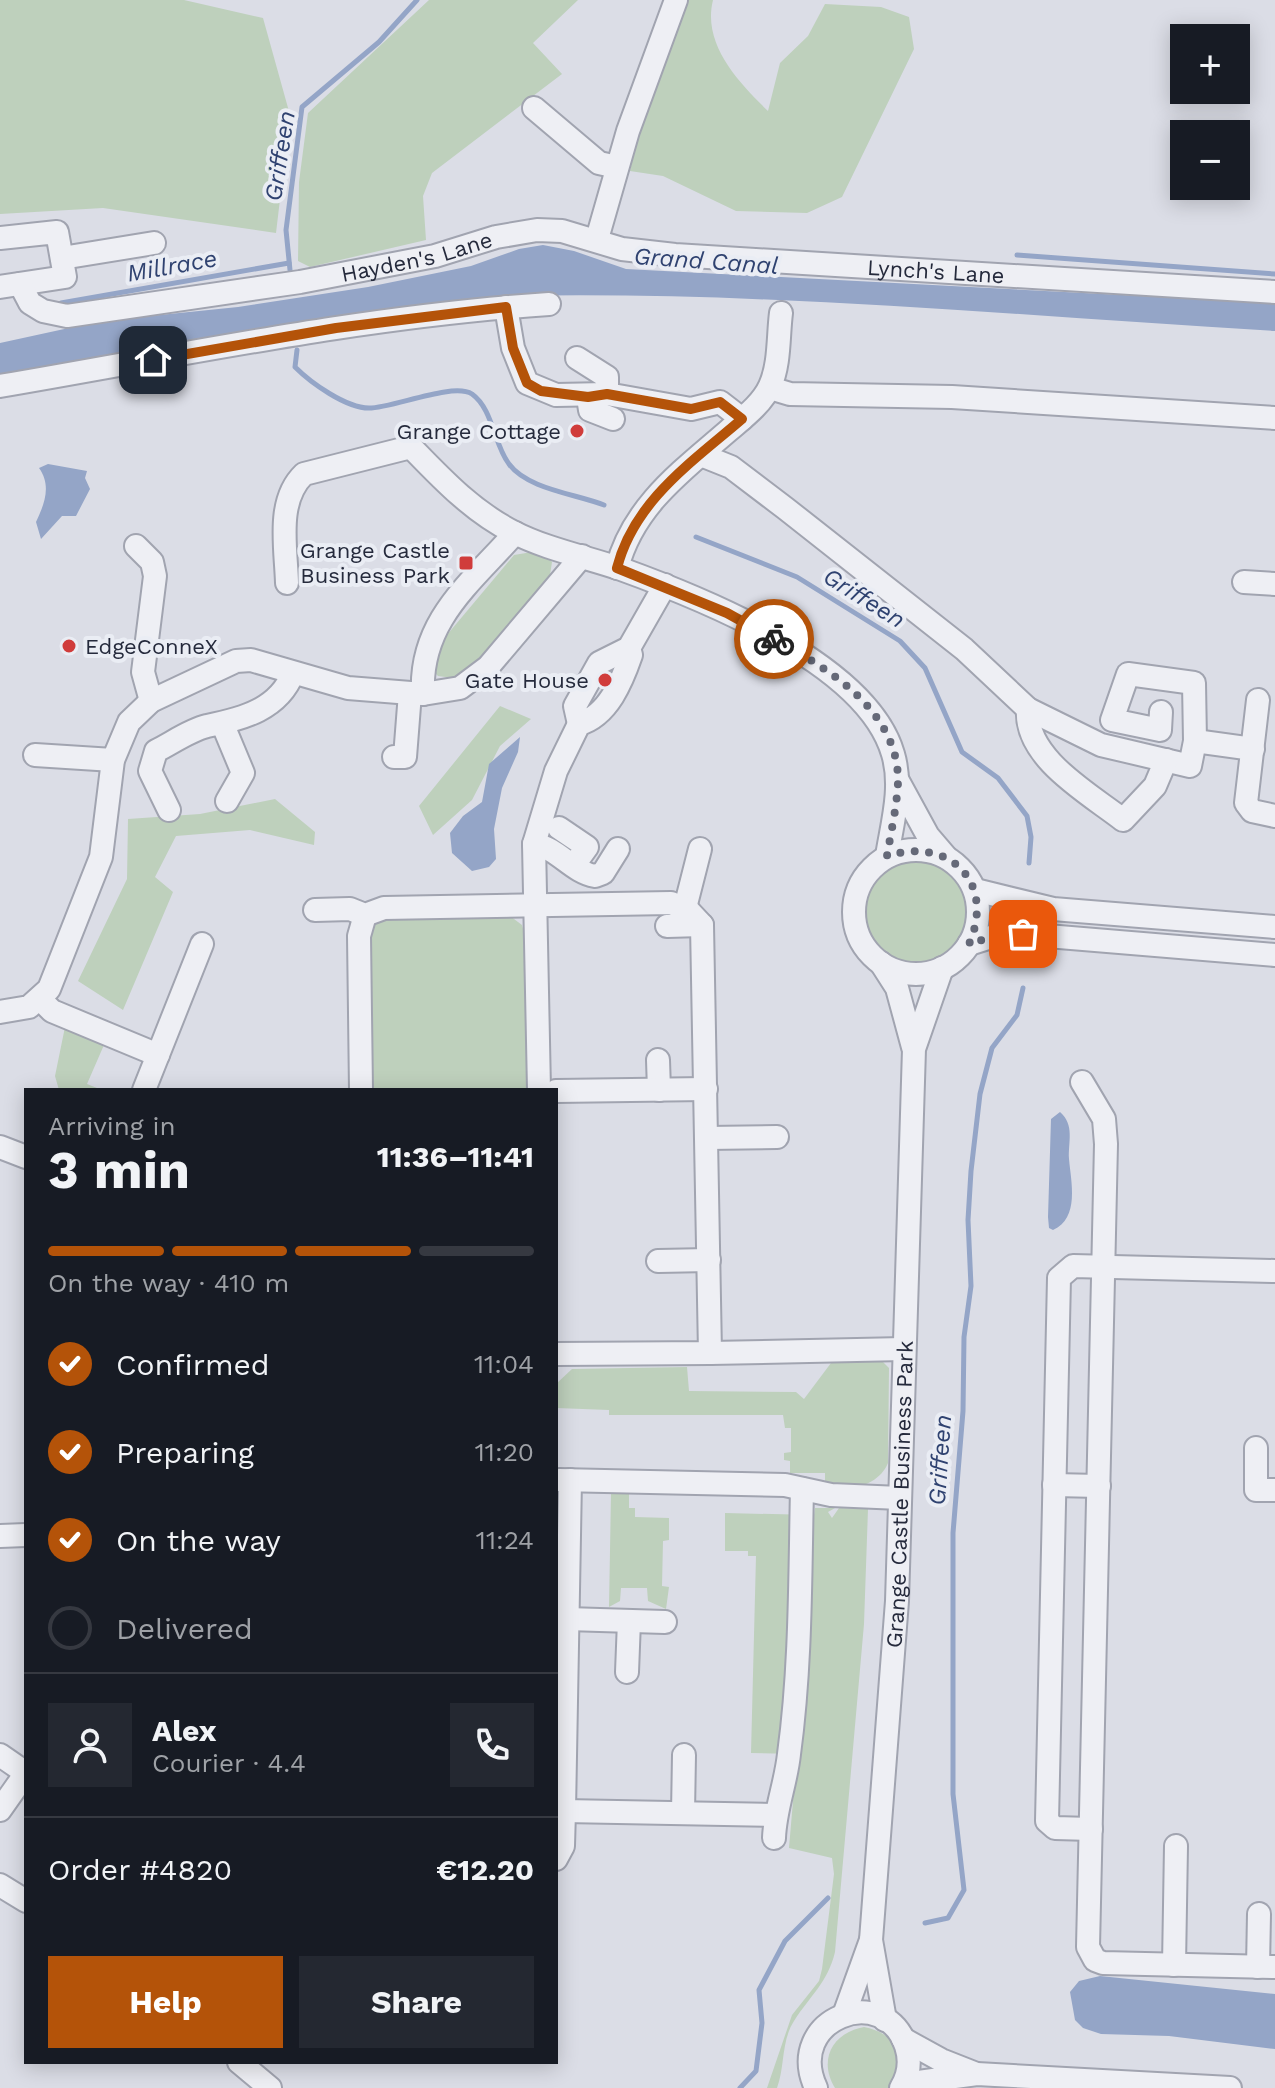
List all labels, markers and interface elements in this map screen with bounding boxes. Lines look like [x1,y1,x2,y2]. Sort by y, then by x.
map controls [1170,24,1250,200]
button: + [1170,24,1250,104]
water label: Griffeen [259,109,301,203]
button: − [1170,120,1250,200]
street label: Hayden's Lane [339,226,495,286]
water label: Grand Canal [633,242,779,280]
water label: Millrace [125,244,219,288]
street label: Lynch's Lane [866,254,1005,288]
pin [119,326,187,394]
icon: home [131,338,175,382]
place label: Grange Cottage [396,419,561,444]
marker: Grange Cottage [568,422,586,440]
place label: Grange Castle Business Park [300,538,450,588]
marker: Grange Castle Business Park [457,554,475,572]
water label: Griffeen [818,562,910,634]
courier [734,599,814,679]
icon: bike [752,617,796,661]
place label: EdgeConneX [85,634,218,659]
marker: EdgeConneX [60,637,78,655]
place label: Gate House [465,668,589,693]
marker: Gate House [596,671,614,689]
pin [989,900,1057,968]
icon: bag [1001,912,1045,956]
text: Arriving in [48,1111,176,1141]
text: 11:36–11:41 [377,1139,534,1174]
text: 3 min [48,1140,190,1201]
text: On the way · 410 m [48,1268,289,1298]
street label: Grange Castle Business Park [881,1340,918,1649]
icon: check [48,1342,92,1386]
text: Confirmed [116,1347,270,1382]
text: 11:04 [474,1349,534,1379]
water label: Griffeen [923,1414,957,1506]
icon: check [48,1430,92,1474]
text: Preparing [116,1435,254,1470]
text: 11:20 [475,1437,534,1467]
icon: check [48,1518,92,1562]
text: On the way [116,1523,281,1558]
text: 11:24 [476,1525,534,1555]
text: Delivered [116,1611,253,1646]
button: person [48,1703,132,1787]
button: phone [450,1703,534,1787]
text: Alex [152,1713,216,1748]
text: Courier · 4.4 [152,1748,306,1778]
text: Order #4820 [48,1852,232,1887]
text: €12.20 [436,1852,534,1887]
button: Help [48,1956,283,2048]
button: Share [299,1956,534,2048]

